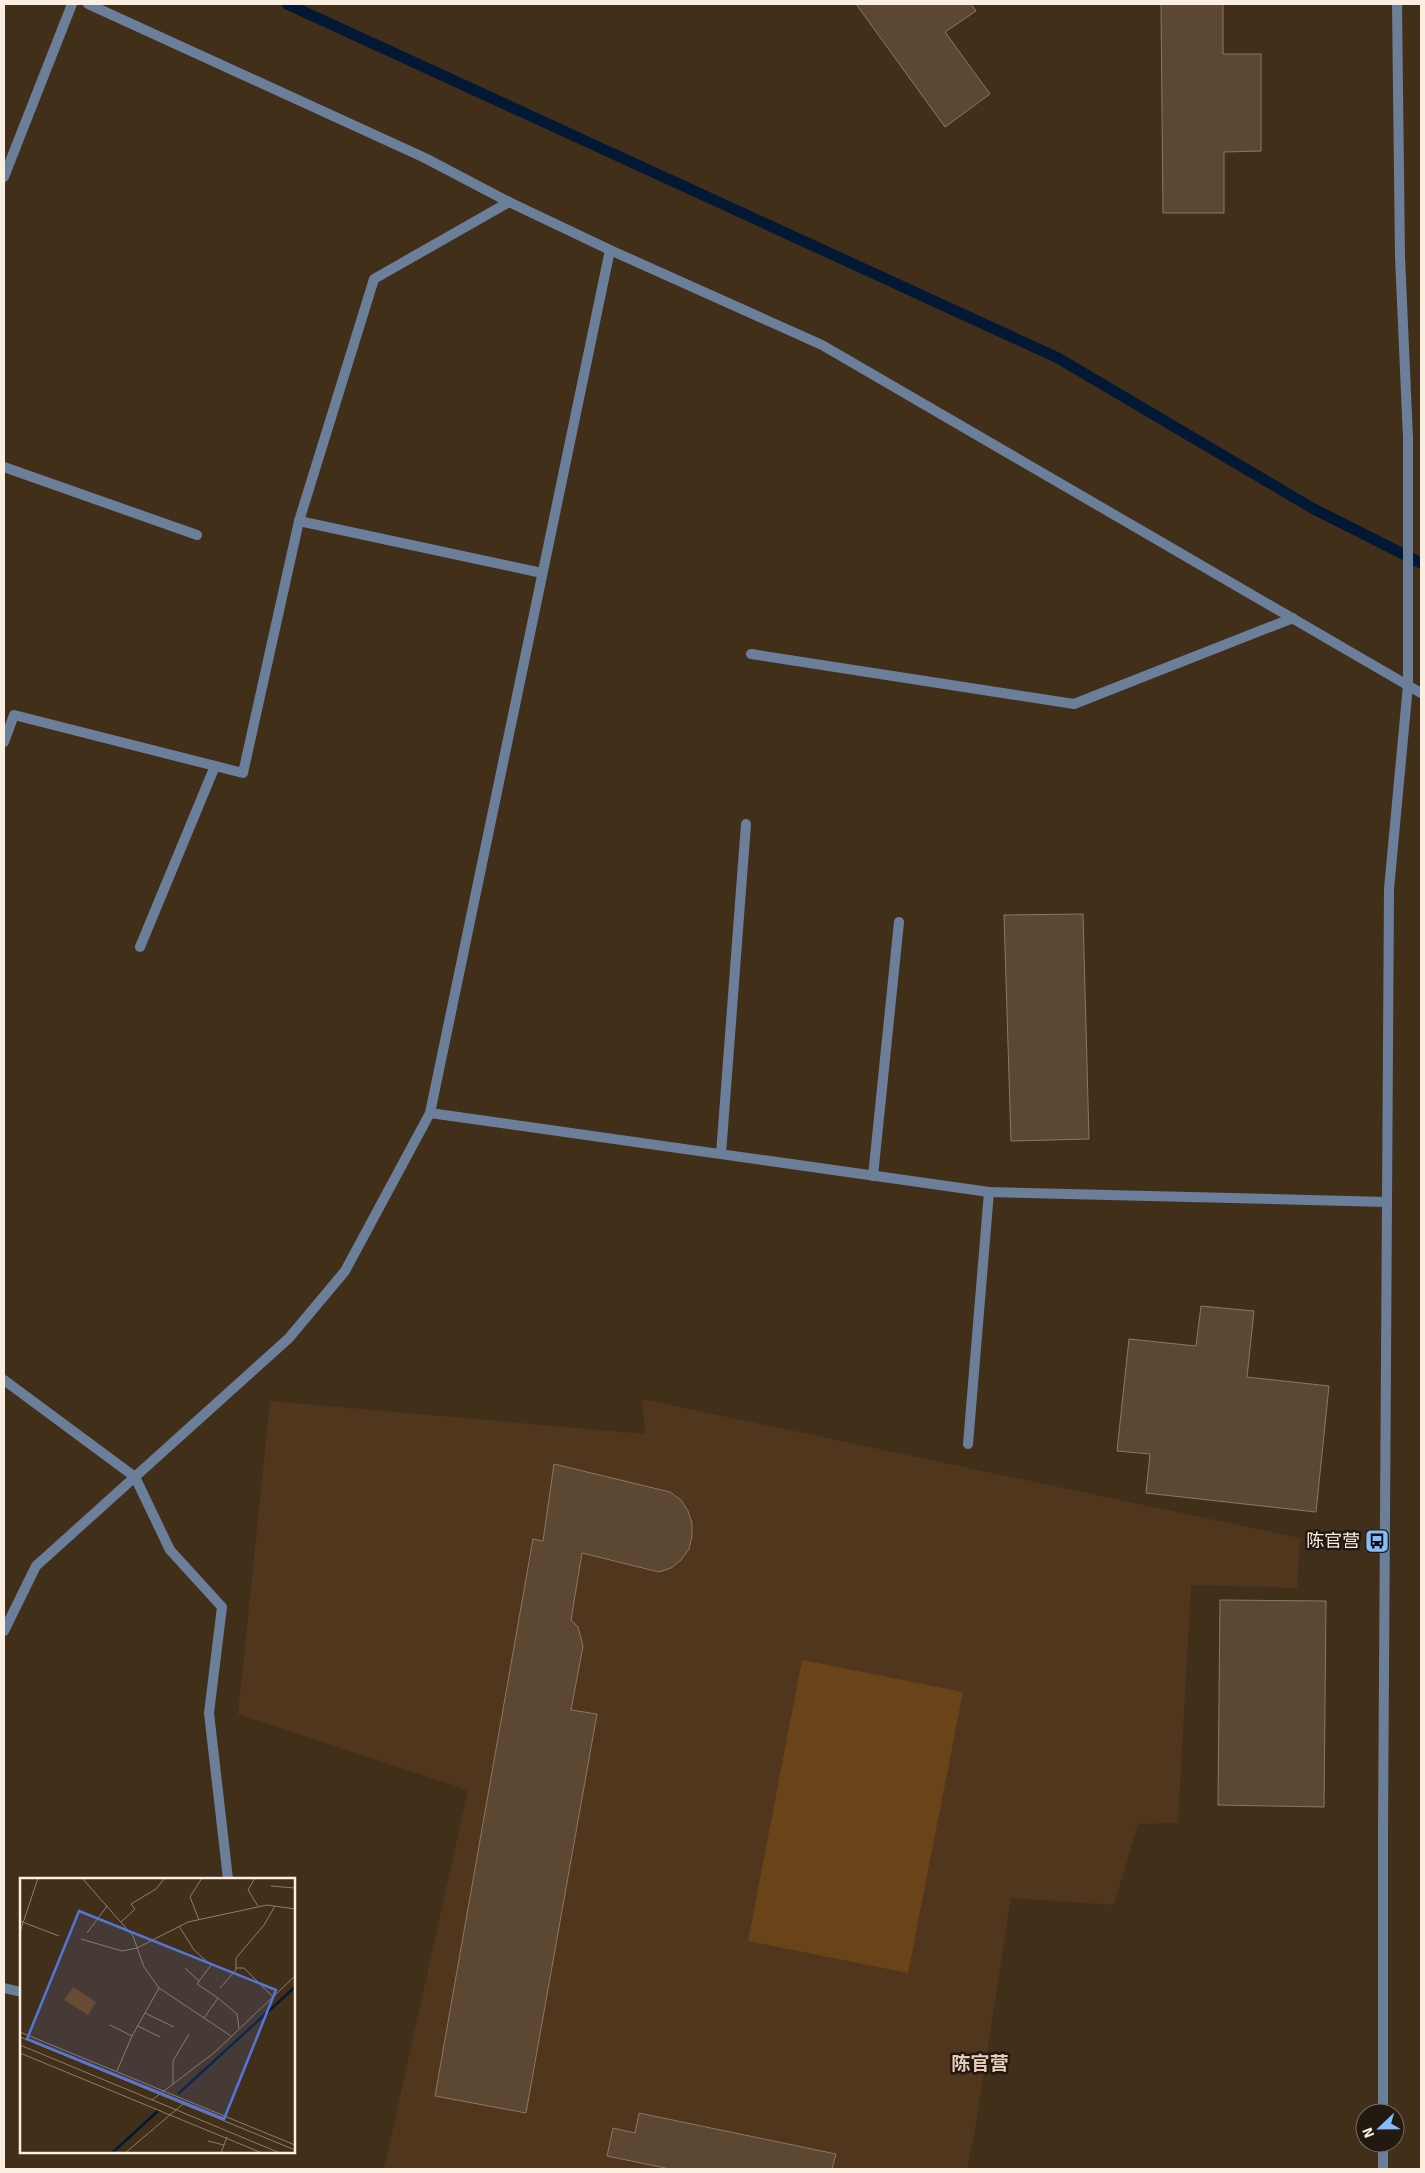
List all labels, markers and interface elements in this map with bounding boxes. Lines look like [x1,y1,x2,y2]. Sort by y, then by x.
bus stop icon: 陈官营 [1364,1528,1390,1554]
place label: 陈官营 [1306,1530,1360,1552]
inset map [20,1878,295,2153]
district label: 陈官营 [951,2052,1009,2076]
north arrow [1355,2103,1405,2153]
text: N [1359,2125,1378,2140]

